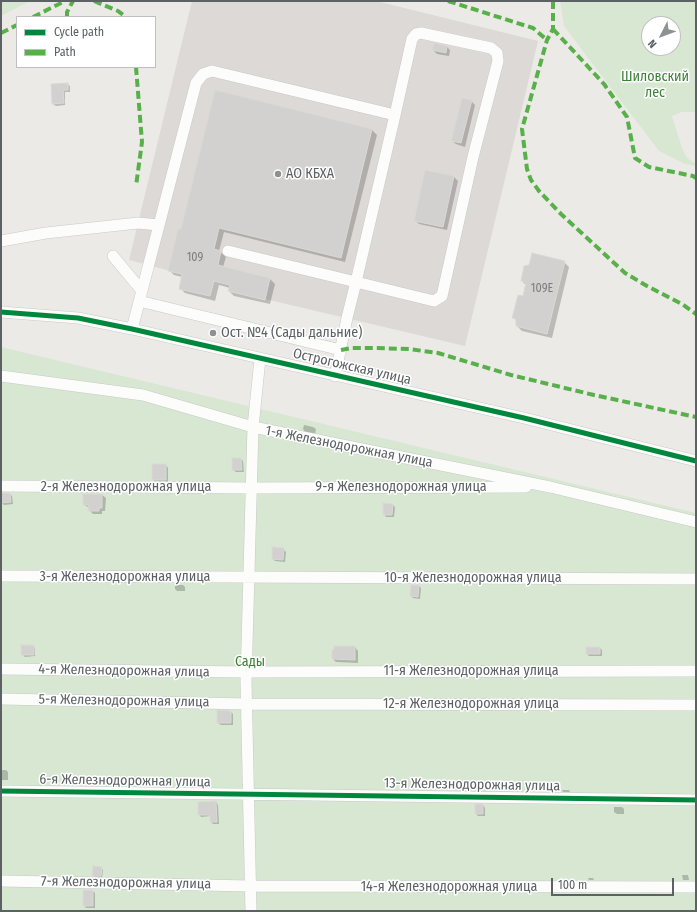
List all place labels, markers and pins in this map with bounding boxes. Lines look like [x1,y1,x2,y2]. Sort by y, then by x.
place label: АО КБХА [286,166,334,182]
marker: АО КБХА [273,169,283,179]
place label: Ост. №4 (Сады дальние) [221,325,362,341]
marker: Ост. №4 (Сады дальние) [208,328,218,338]

